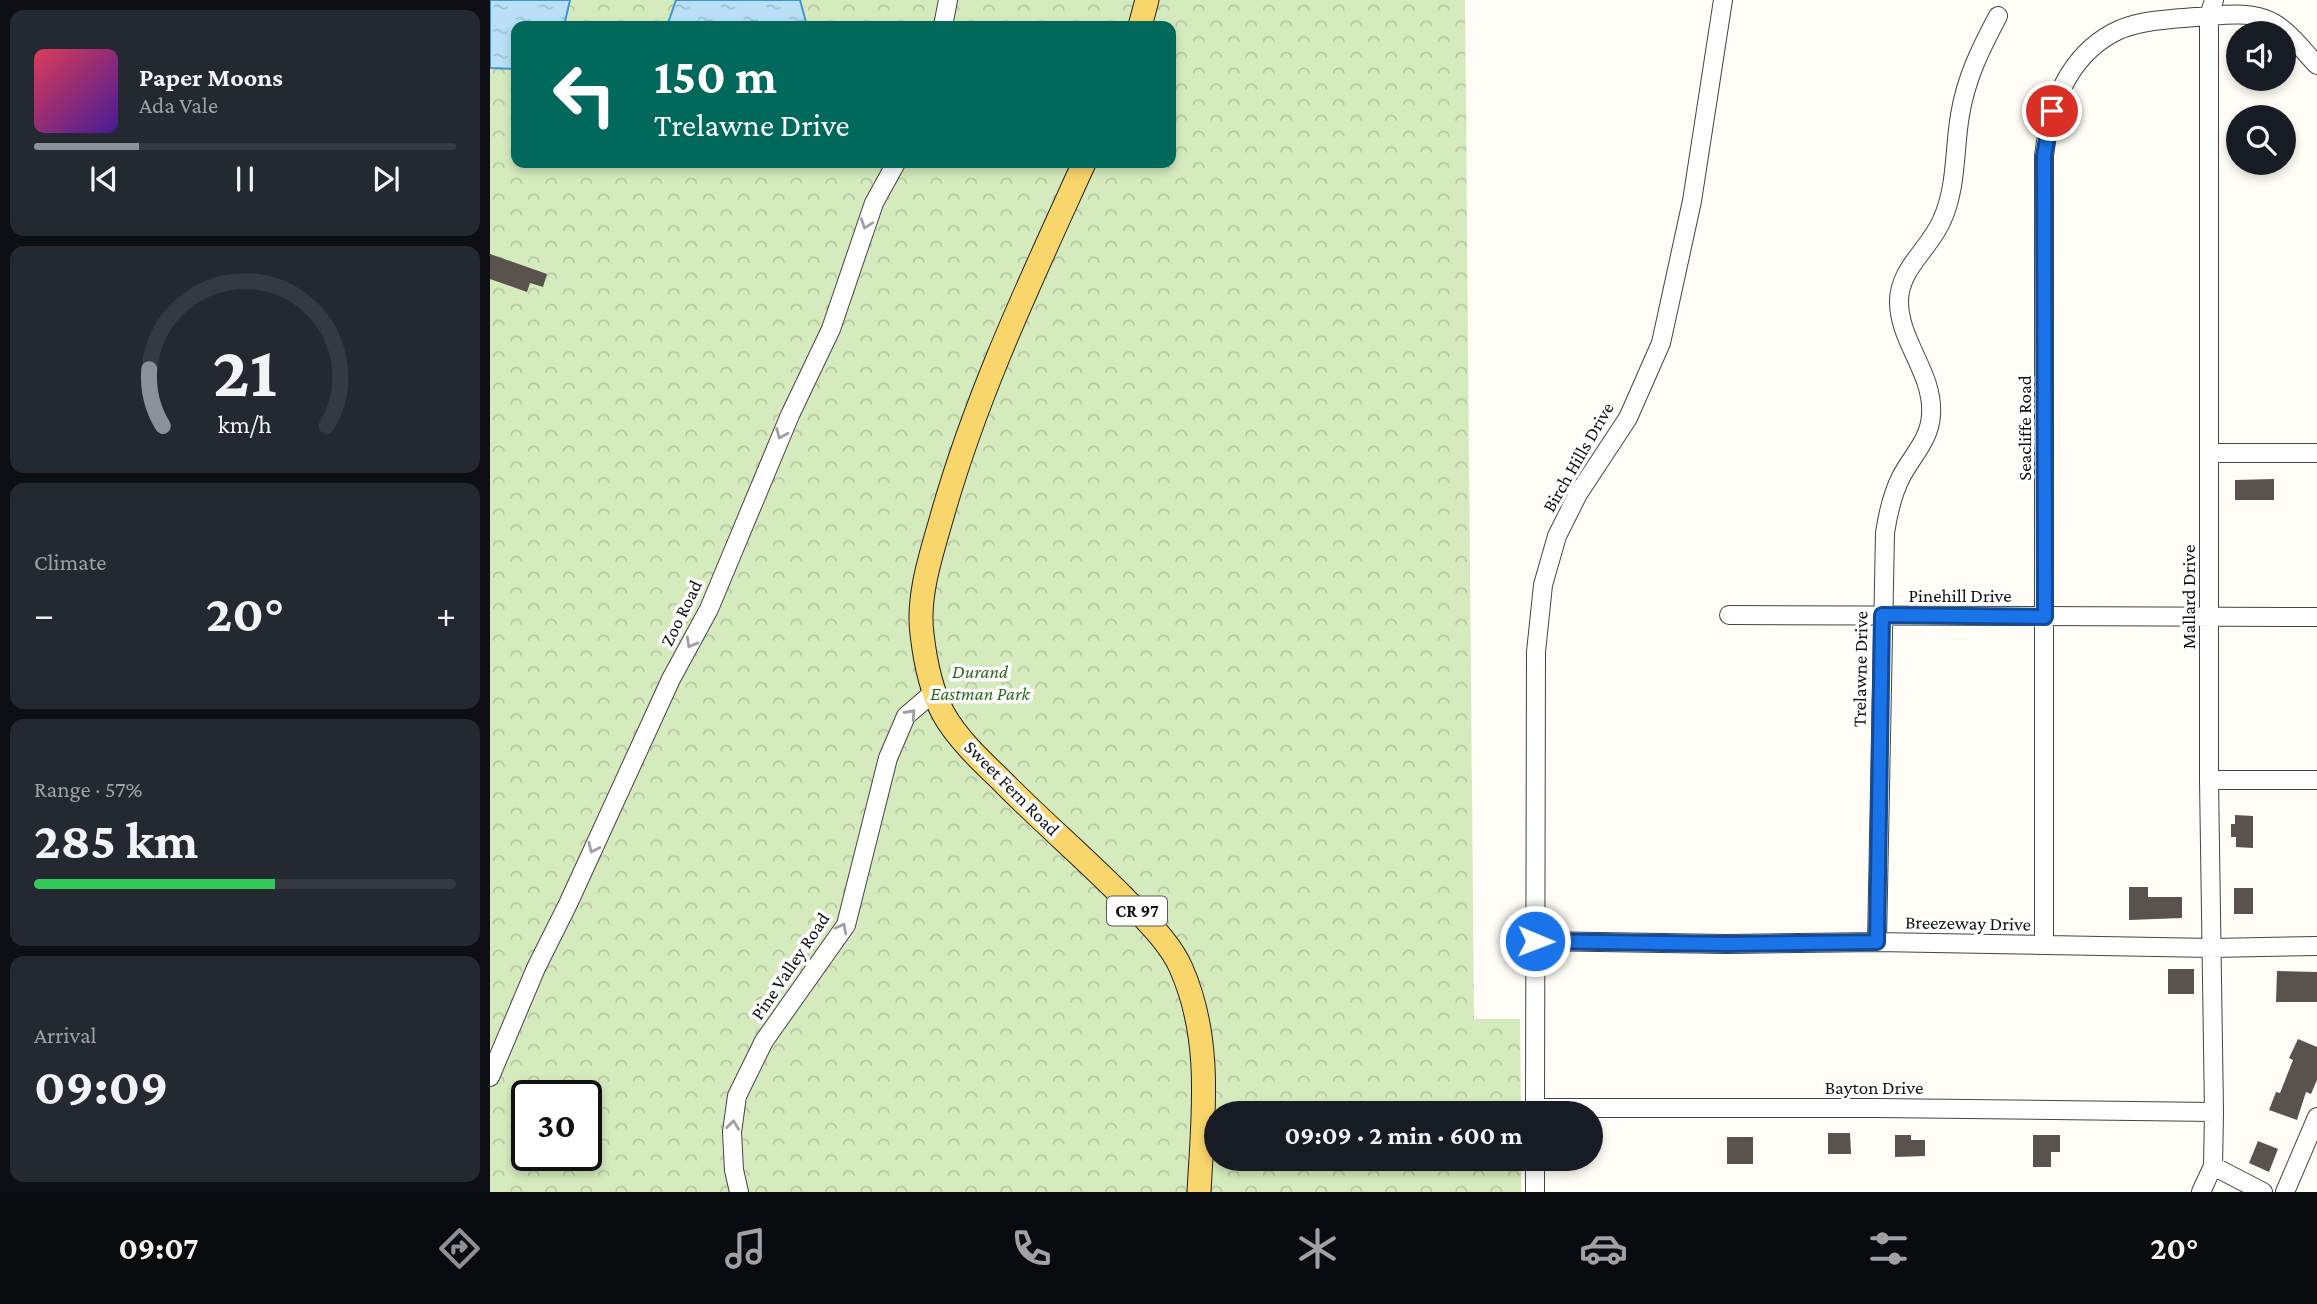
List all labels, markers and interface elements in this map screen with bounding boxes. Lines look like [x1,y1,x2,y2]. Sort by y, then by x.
map controls [2226,21,2296,175]
button: sound [2226,21,2296,91]
icon: left [539,49,630,140]
text: 150 m [654,49,777,104]
text: Paper Moons [139,63,283,92]
pin [2022,81,2082,141]
text: Ada Vale [139,92,218,118]
icon: arrive [2033,92,2071,130]
button: search [2226,105,2296,175]
text: Trelawne Drive [654,107,850,143]
icon: previous [85,160,123,198]
icon: pause [226,160,264,198]
icon: next [367,160,405,198]
one-way arrow [860,217,874,229]
text: 21 [213,331,277,412]
street label: Seacliffe Road [2014,375,2035,481]
street label: Birch Hills Drive [1538,398,1618,516]
text: km/h [218,410,272,437]
one-way arrow [776,428,790,440]
street label: Mallard Drive [2178,545,2199,649]
text: Climate [34,549,106,575]
street label: Zoo Road [656,577,706,649]
text: 20° [206,584,284,642]
street label: Pinehill Drive [1908,585,2012,606]
text: − [34,593,54,635]
text: + [436,593,456,635]
street label: Trelawne Drive [1848,611,1872,727]
one-way arrow [686,636,699,648]
park label: Durand Eastman Park [930,661,1030,704]
one-way arrow [903,709,915,722]
street label: Sweet Fern Road [960,736,1064,840]
text: Range · 57% [34,776,143,802]
text: 285 km [34,811,198,869]
one-way arrow [588,841,602,853]
road number: CR 97 [1107,896,1167,926]
position arrow [1498,904,1572,978]
street label: Pine Valley Road [746,909,834,1023]
street label: Breezeway Drive [1905,911,2031,935]
one-way arrow [834,923,847,935]
text: Arrival [34,1022,97,1048]
text: 09:09 [34,1057,168,1115]
street label: Bayton Drive [1825,1077,1923,1098]
speed limit sign: 30 [511,1080,602,1171]
one-way arrow [726,1119,741,1130]
text: 09:09 · 2 min · 600 m [1285,1121,1522,1150]
icon: directions [435,1224,484,1273]
icon: music [721,1224,770,1273]
icon: phone [1007,1224,1056,1273]
icon: climate [1293,1224,1342,1273]
icon: car [1579,1224,1628,1273]
icon: filters [1864,1224,1913,1273]
text: 09:07 [118,1230,198,1266]
text: 20° [2150,1230,2199,1266]

